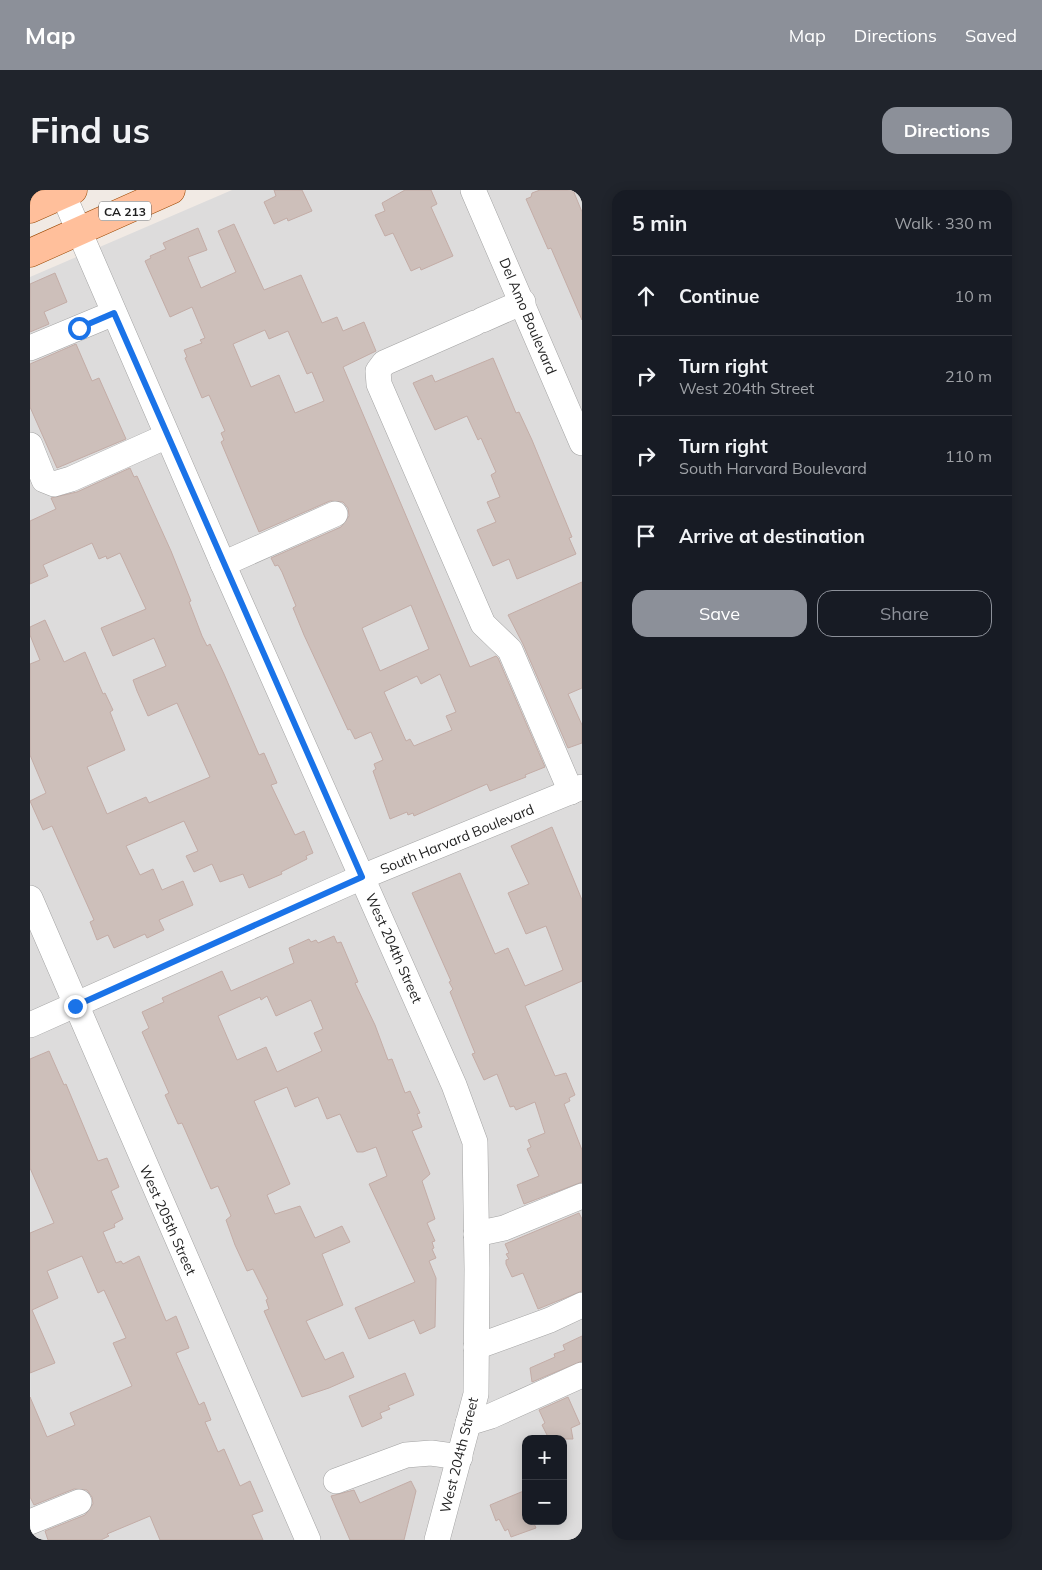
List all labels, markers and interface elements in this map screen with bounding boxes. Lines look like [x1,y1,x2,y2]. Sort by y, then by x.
text: Map [25,20,76,50]
text: Map [789,24,826,47]
text: Directions [854,24,937,47]
text: Saved [965,24,1017,47]
button: Directions [882,107,1012,154]
text: Find us [30,108,150,152]
road number: CA 213 [99,202,151,220]
text: 5 min [632,210,687,236]
text: Walk · 330 m [894,213,992,233]
street label: Del Amo Boulevard [495,255,561,377]
icon: ahead [632,282,660,310]
text: Continue [679,284,759,308]
text: 10 m [955,286,992,306]
route start [68,317,91,340]
text: Turn right [679,354,768,378]
icon: right [632,362,660,390]
text: 210 m [945,366,992,386]
text: West 204th Street [679,378,814,398]
text: Turn right [679,434,768,458]
icon: right [632,442,660,470]
text: 110 m [945,446,992,466]
text: South Harvard Boulevard [679,458,867,478]
icon: arrive [632,522,660,550]
text: Arrive at destination [679,524,865,548]
button: Save [632,590,807,637]
button: Share [817,590,992,637]
street label: South Harvard Boulevard [377,800,537,878]
street label: West 204th Street [362,890,426,1006]
route end [64,995,87,1018]
street label: West 205th Street [136,1162,200,1278]
street label: West 204th Street [436,1395,482,1515]
map controls [522,1435,567,1525]
button: + [522,1435,567,1480]
button: − [522,1480,567,1525]

